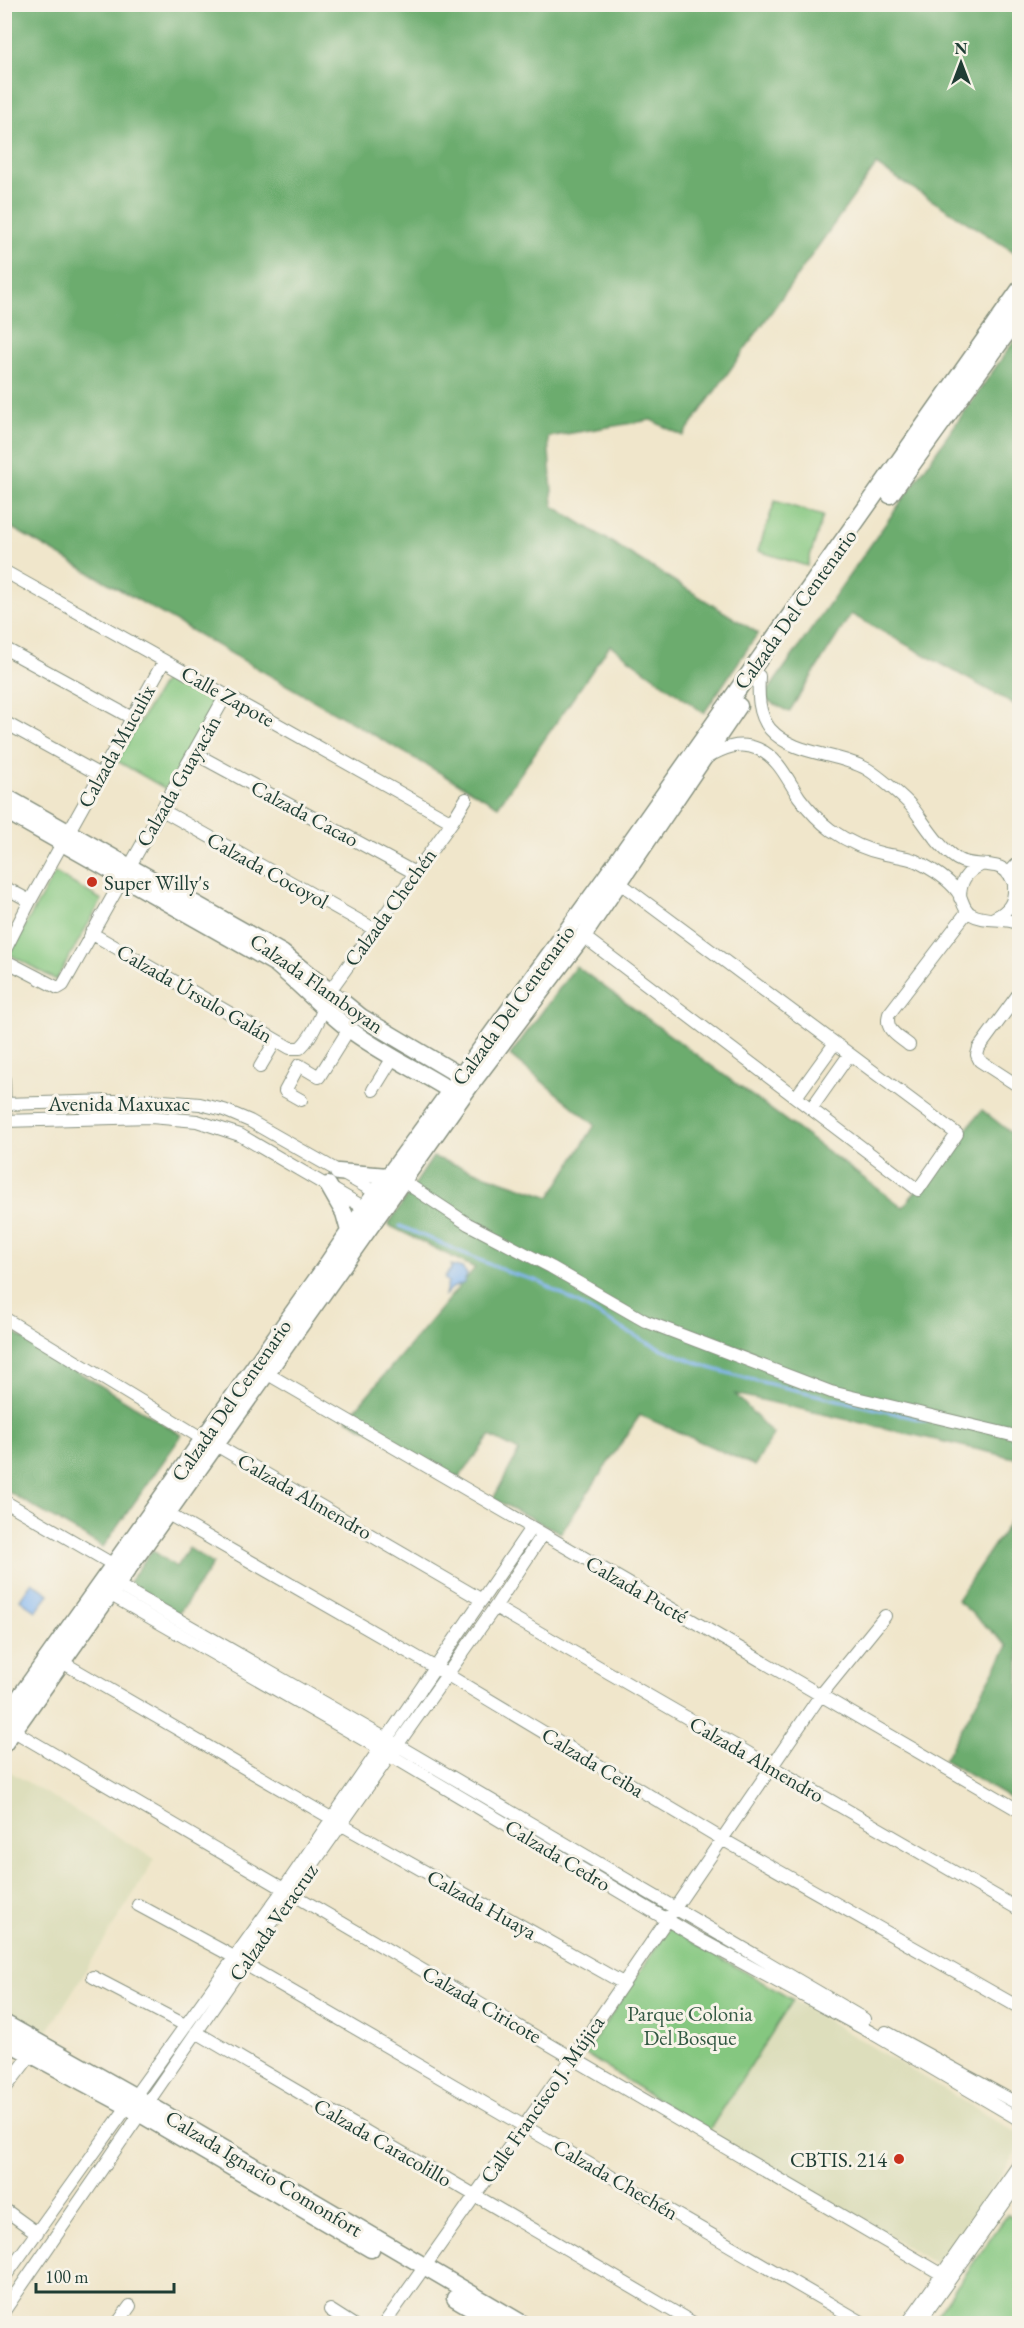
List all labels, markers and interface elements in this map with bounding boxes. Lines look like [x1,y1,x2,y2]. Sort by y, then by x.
north arrow [931,33,991,93]
text: N [955,38,968,59]
street label: Calzada Del Centenario [728,523,862,695]
street label: Calle Zapote [176,659,280,733]
street label: Calzada Muculix [71,680,161,812]
street label: Calzada Guayacán [129,710,227,852]
street label: Calzada Cacao [247,773,363,853]
street label: Calzada Cocoyol [202,825,334,915]
street label: Calzada Chechén [338,842,442,972]
place label: Super Willy's [104,869,210,896]
marker: Super Willy's [85,875,99,889]
street label: Calzada Del Centenario [446,919,580,1091]
street label: Calzada Flamboyan [245,927,389,1039]
street label: Calzada Úrsulo Galán [112,937,278,1049]
street label: Avenida Maxuxac [47,1090,190,1117]
street label: Calzada Del Centenario [165,1314,297,1486]
street label: Calzada Almendro [233,1447,377,1545]
street label: Calzada Pucté [581,1549,693,1629]
street label: Calzada Almendro [685,1710,829,1808]
street label: Calzada Ceiba [537,1721,650,1803]
street label: Calzada Cedro [500,1813,616,1897]
street label: Calzada Veracruz [222,1858,324,1986]
street label: Calzada Huaya [422,1863,542,1946]
street label: Calzada Ciricote [418,1959,546,2049]
park label: Parque Colonia Del Bosque [627,2000,753,2051]
street label: Calle Francisco J. Mújica [474,2009,610,2188]
street label: Calzada Caracolillo [309,2091,457,2193]
street label: Calzada Ignacio Comonfort [161,2103,368,2243]
street label: Calzada Chechén [549,2132,683,2226]
place label: CBTIS. 214 [790,2146,888,2173]
marker: CBTIS. 214 [892,2152,906,2166]
scale bar [36,2256,174,2294]
text: 100 m [45,2265,89,2288]

